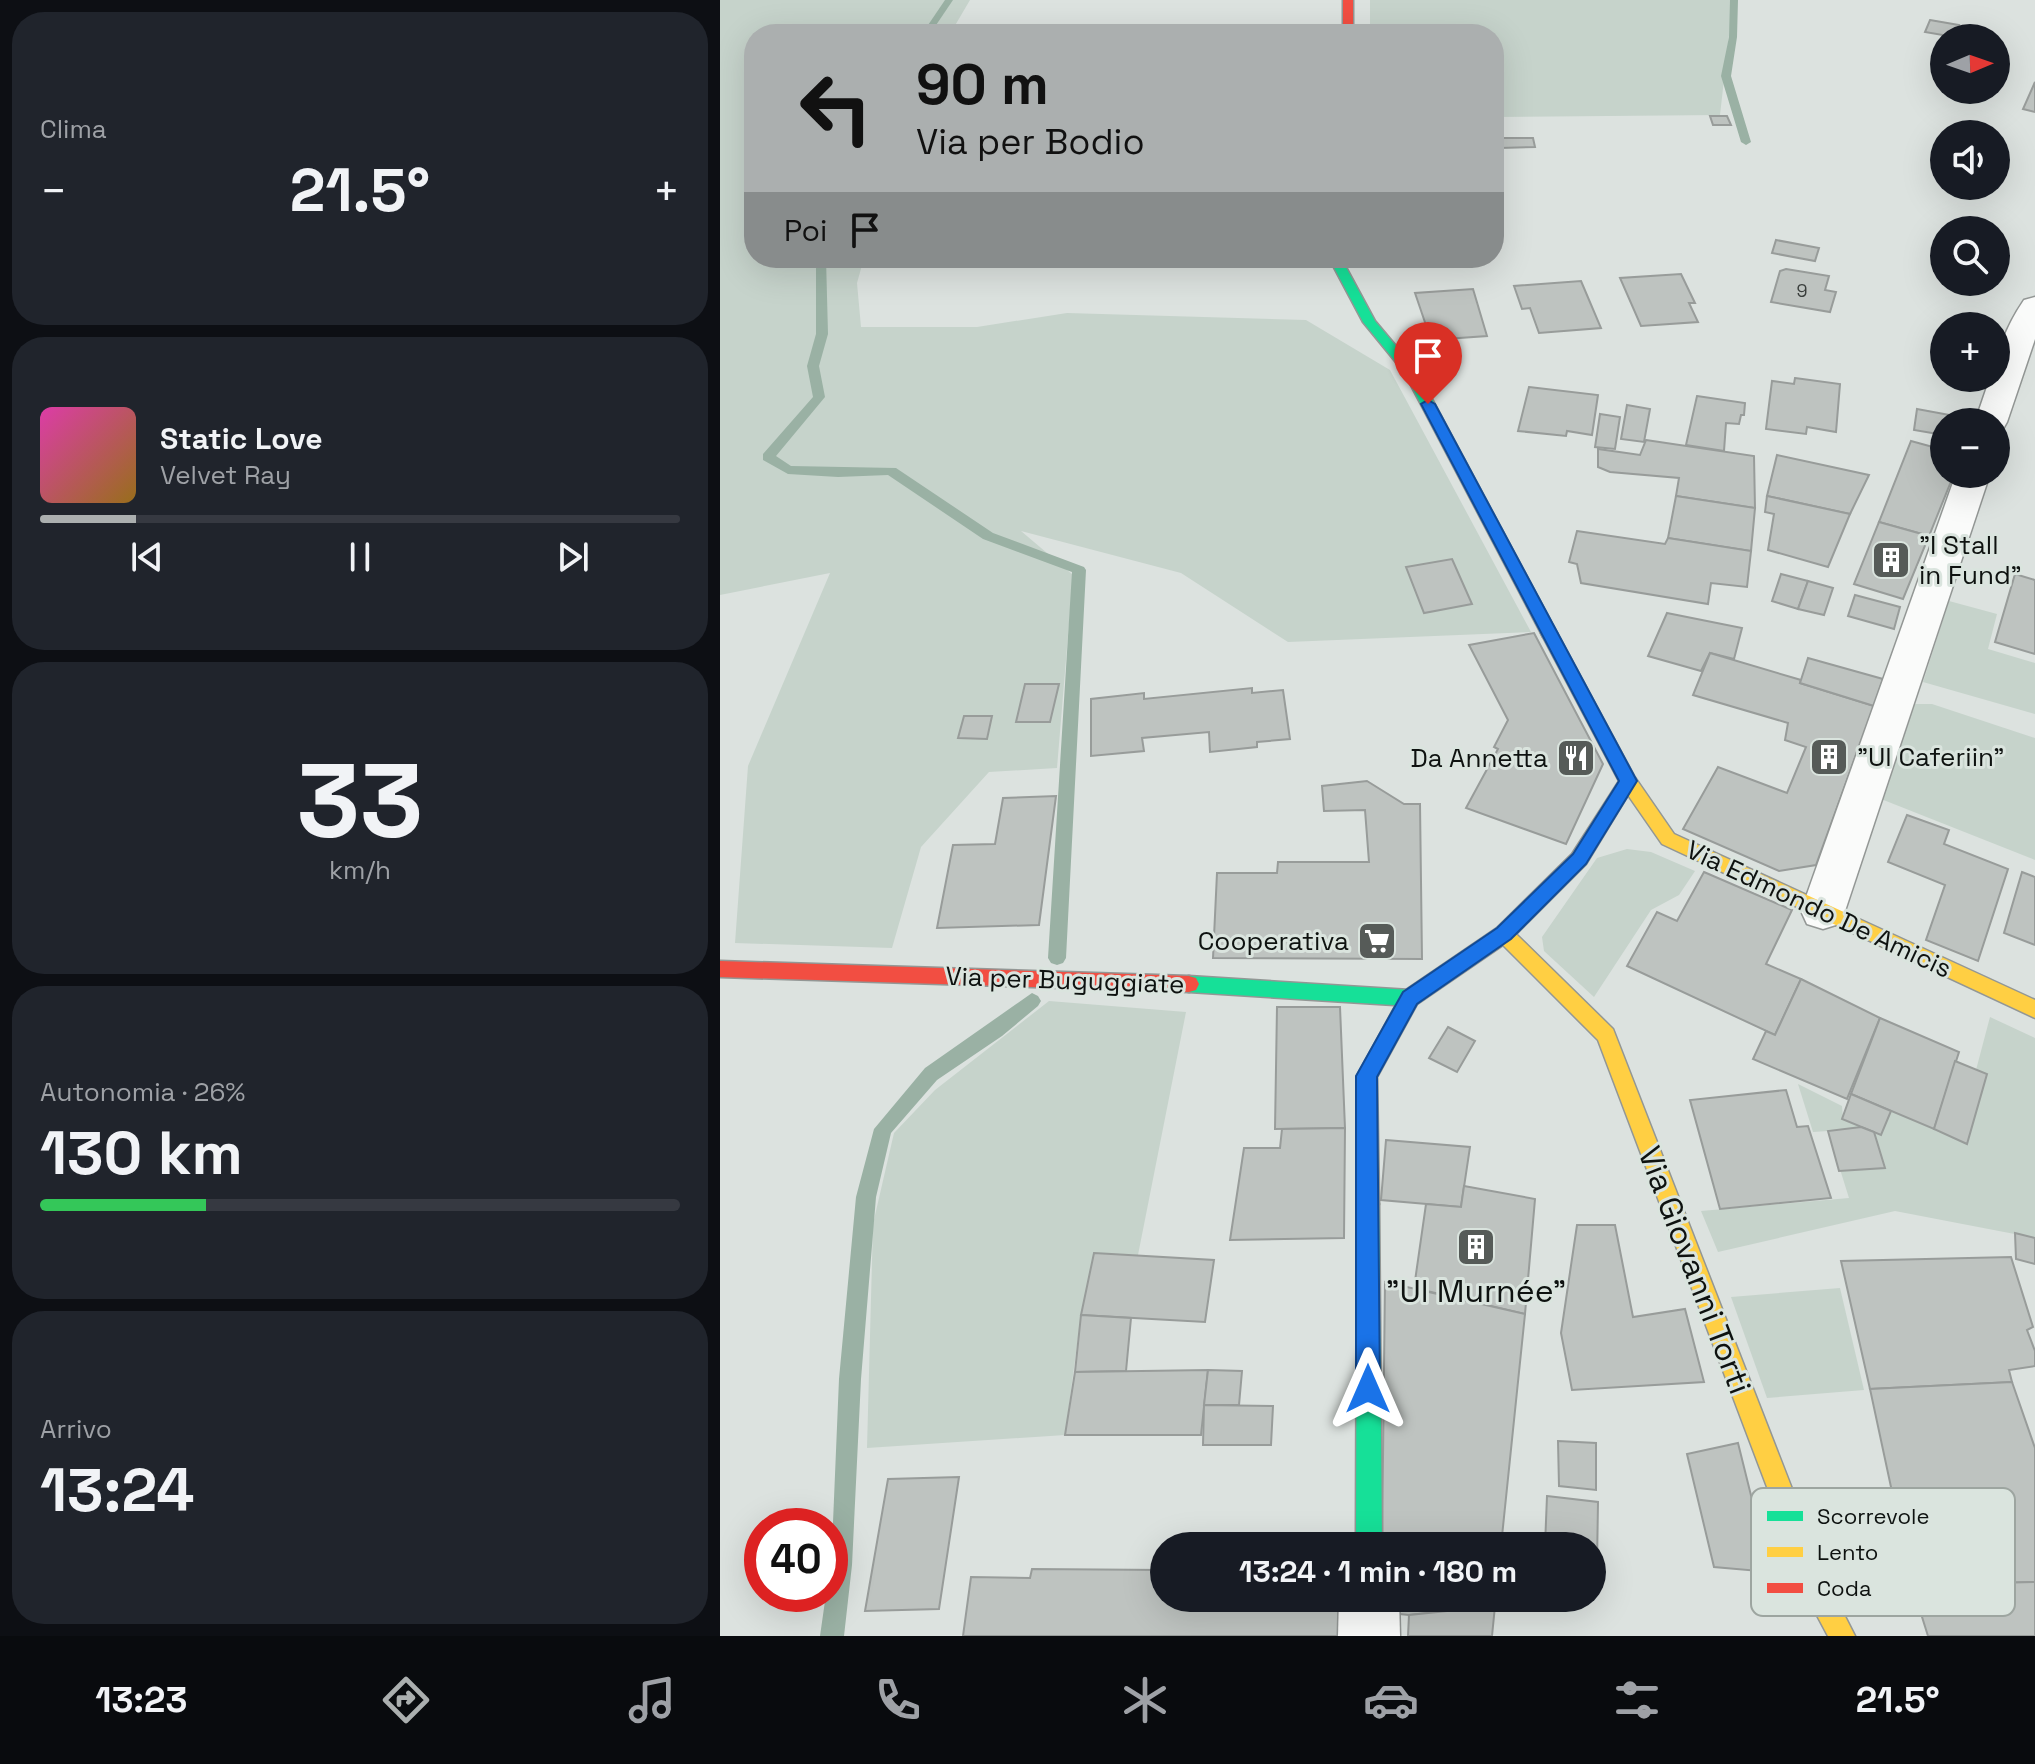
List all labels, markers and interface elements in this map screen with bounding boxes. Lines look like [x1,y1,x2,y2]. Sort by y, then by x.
north arrow [1930,24,2010,104]
map controls [1930,24,2010,488]
text: 90 m [916,49,1049,120]
icon: left [784,56,888,160]
text: Clima [40,112,107,146]
text: Via per Bodio [916,119,1145,165]
button: sound [1930,120,2010,200]
text: 21.5° [290,152,430,229]
text: − [40,163,67,219]
text: + [653,163,680,219]
icon: arrive [843,208,887,252]
text: Poi [784,211,827,250]
button: search [1930,216,2010,296]
house number: 9 [1796,279,1808,302]
button: + [1930,312,2010,392]
pin [1394,322,1462,404]
icon: arrive [1406,334,1450,378]
button: − [1930,408,2010,488]
text: Static Love [160,419,323,458]
text: Velvet Ray [160,458,291,492]
place label: "I Stall in Fund" [1919,528,2022,592]
icon: previous [125,535,169,579]
icon: pause [338,535,382,579]
icon: next [551,535,595,579]
building icon: "I Stall in Fund" [1870,539,1912,581]
text: 33 [297,735,423,867]
building icon: "Ul Caferiin" [1808,736,1850,778]
restaurant icon: Da Annetta [1555,737,1597,779]
place label: "Ul Caferiin" [1857,740,2004,774]
place label: Da Annetta [1411,741,1548,775]
street label: Via Edmondo De Amicis [1681,833,1957,985]
text: km/h [329,853,391,887]
supermarket icon: Cooperativa [1356,920,1398,962]
place label: Cooperativa [1198,924,1349,958]
street label: Via per Buguggiate [945,959,1185,1001]
text: Autonomia · 26% [40,1075,245,1109]
text: 130 km [40,1115,243,1192]
street label: Via Giovanni Torti [1629,1141,1761,1399]
building icon: "Ul Murnée" [1455,1226,1497,1268]
place label: "Ul Murnée" [1386,1271,1566,1311]
position arrow [1326,1347,1410,1431]
text: Arrivo [40,1412,112,1446]
text: 13:24 [40,1452,194,1529]
legend [1751,1488,2015,1616]
text: Scorrevole [1817,1502,1929,1530]
speed limit sign: 40 [744,1508,848,1612]
text: Lento [1817,1538,1878,1566]
text: 13:24 · 1 min · 180 m [1239,1552,1517,1591]
text: Coda [1817,1574,1872,1602]
icon: directions [378,1672,434,1728]
icon: music [624,1672,680,1728]
icon: phone [870,1672,926,1728]
icon: climate [1117,1672,1173,1728]
icon: car [1363,1672,1419,1728]
icon: filters [1609,1672,1665,1728]
text: 13:23 [95,1677,187,1723]
text: 21.5° [1856,1677,1940,1723]

